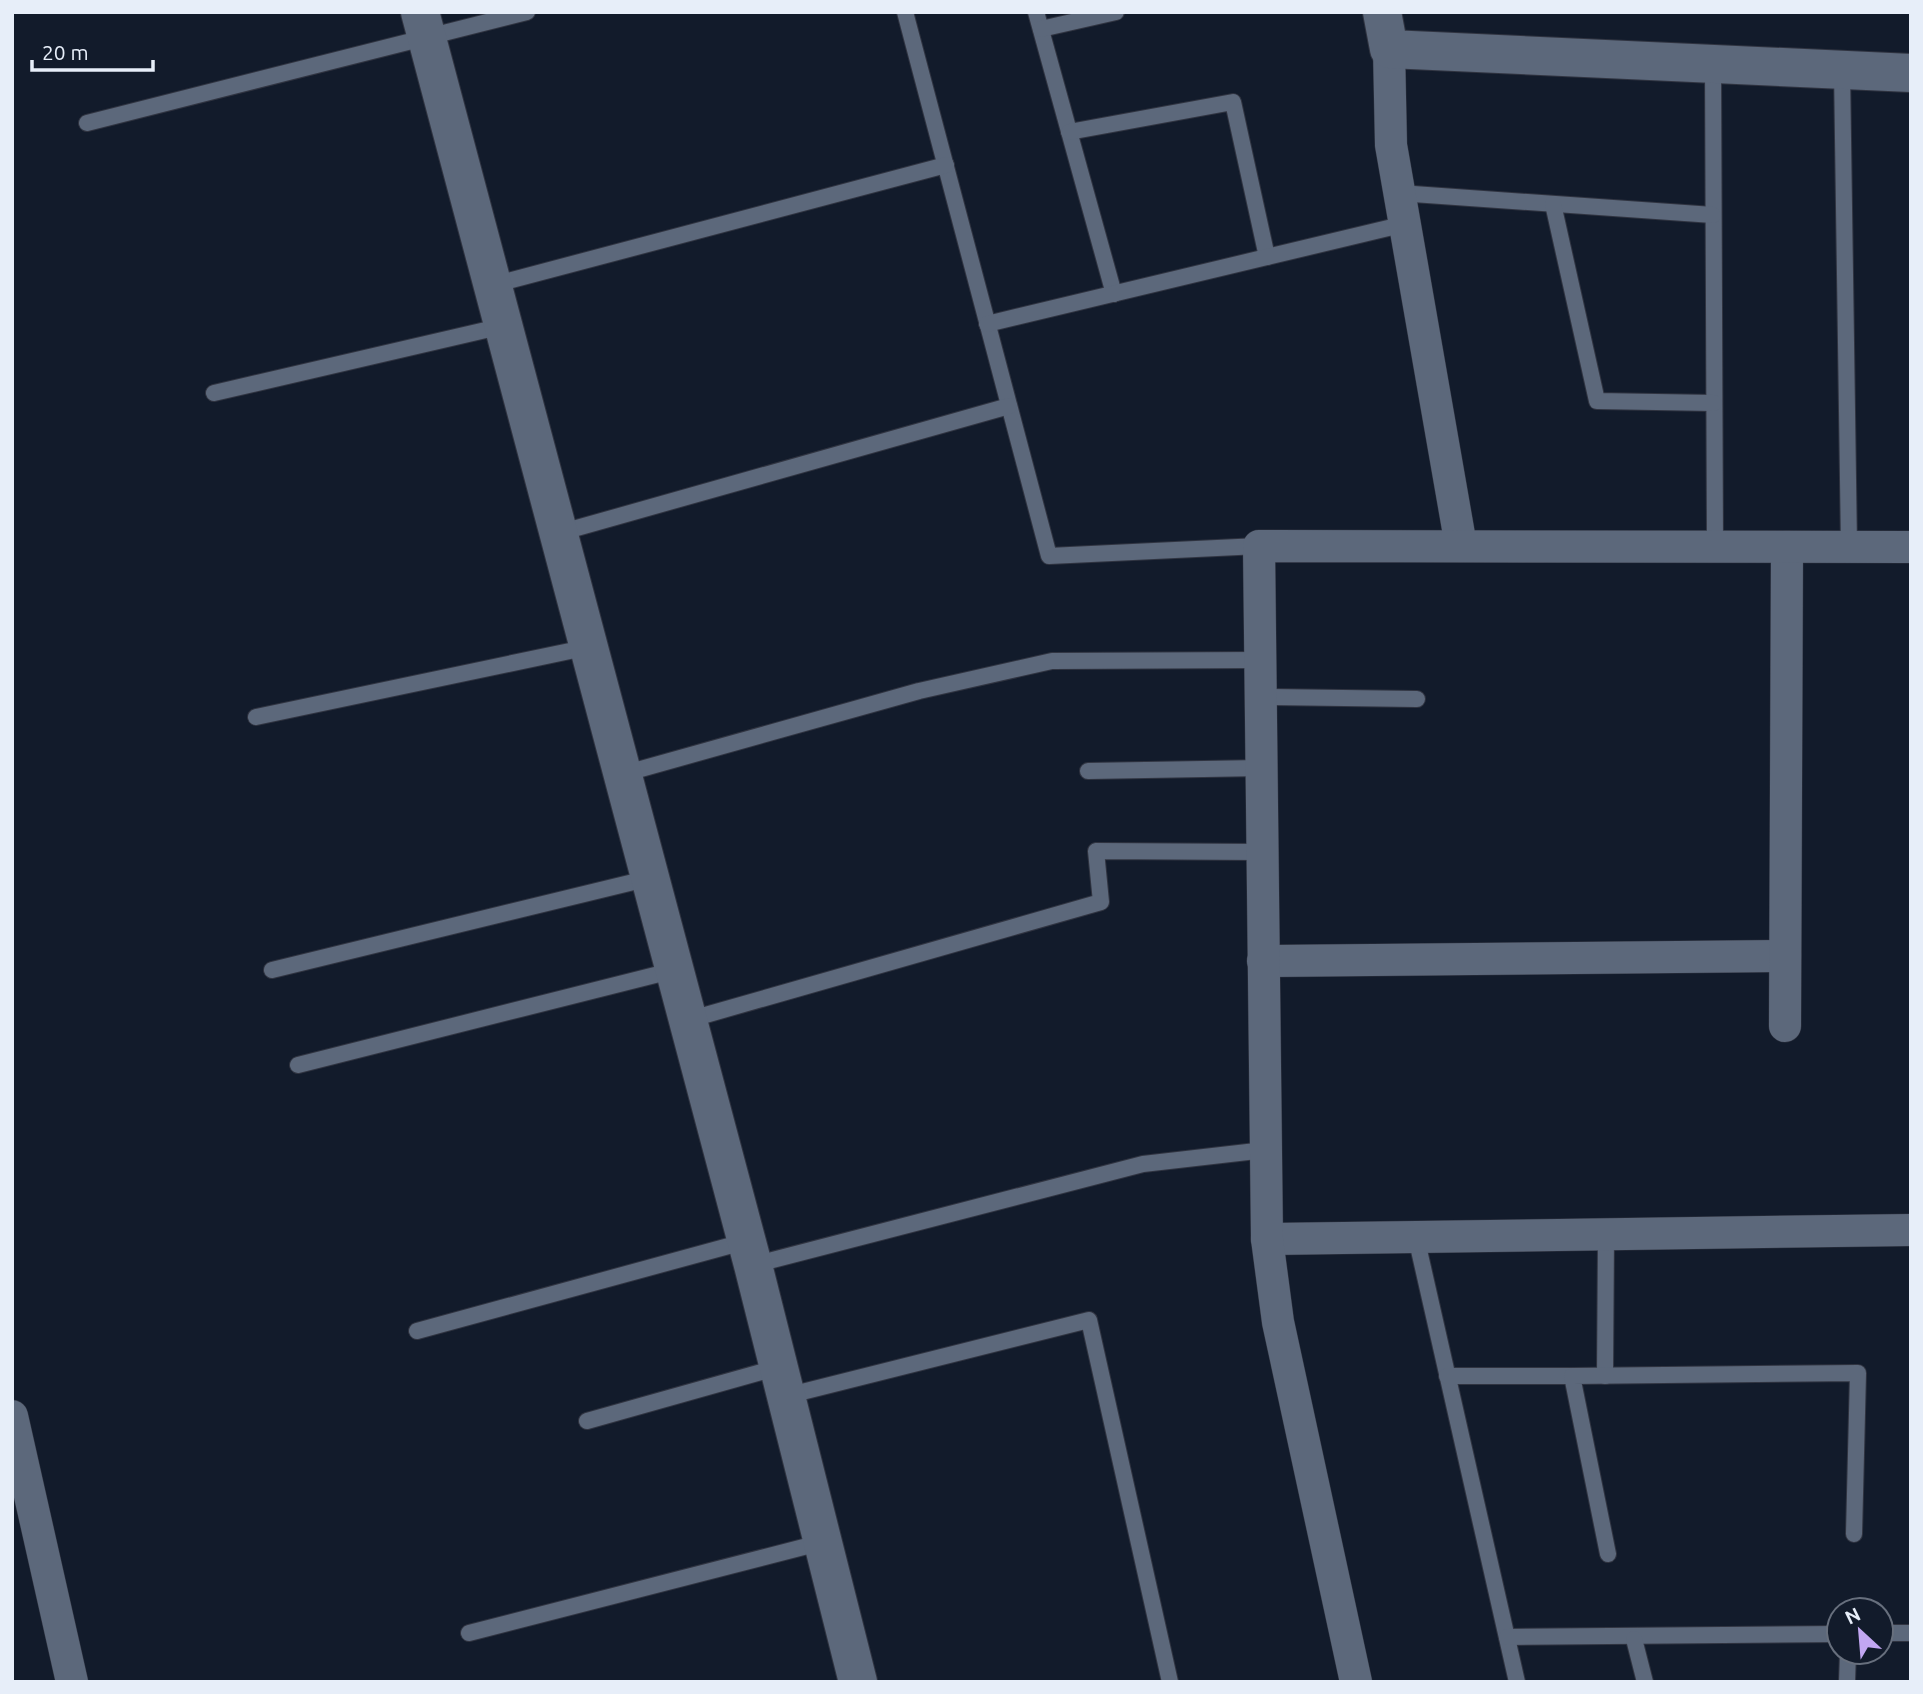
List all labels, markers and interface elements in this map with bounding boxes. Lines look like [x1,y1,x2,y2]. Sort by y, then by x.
scale bar [32,28,152,72]
text: 20 m [42,40,89,64]
north arrow [1825,1596,1895,1666]
text: N [1841,1603,1864,1629]

